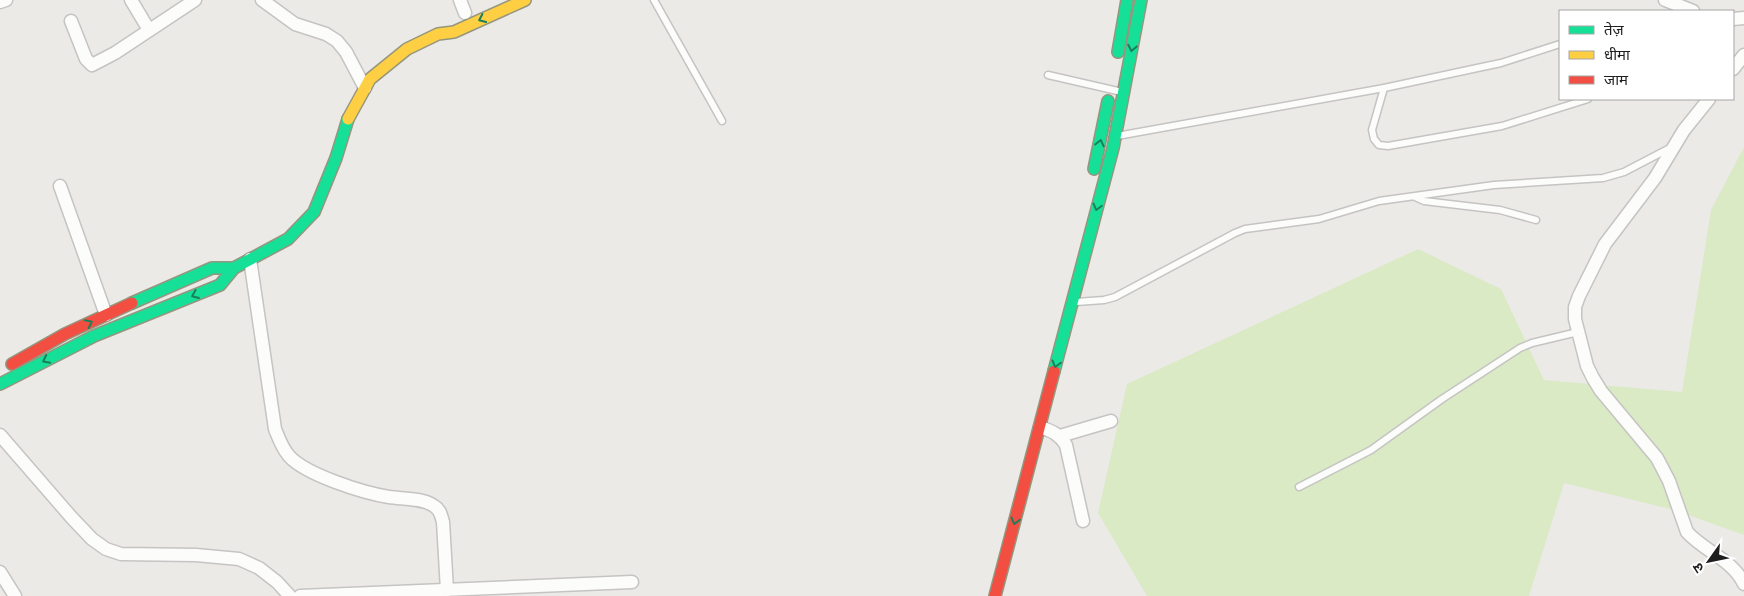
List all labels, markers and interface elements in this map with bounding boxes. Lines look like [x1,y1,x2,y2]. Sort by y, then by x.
legend [1559,10,1734,100]
one-way arrow [478,13,487,24]
text: तेज़ [1604,20,1625,40]
one-way arrow [1127,44,1137,52]
text: धीमा [1604,45,1631,65]
text: जाम [1604,70,1629,90]
one-way arrow [1094,138,1105,147]
one-way arrow [1093,202,1103,210]
one-way arrow [191,288,200,299]
one-way arrow [84,319,93,329]
one-way arrow [43,354,52,364]
one-way arrow [1051,359,1062,368]
one-way arrow [1010,516,1020,524]
north arrow [1684,536,1734,586]
text: उ [1688,559,1708,576]

